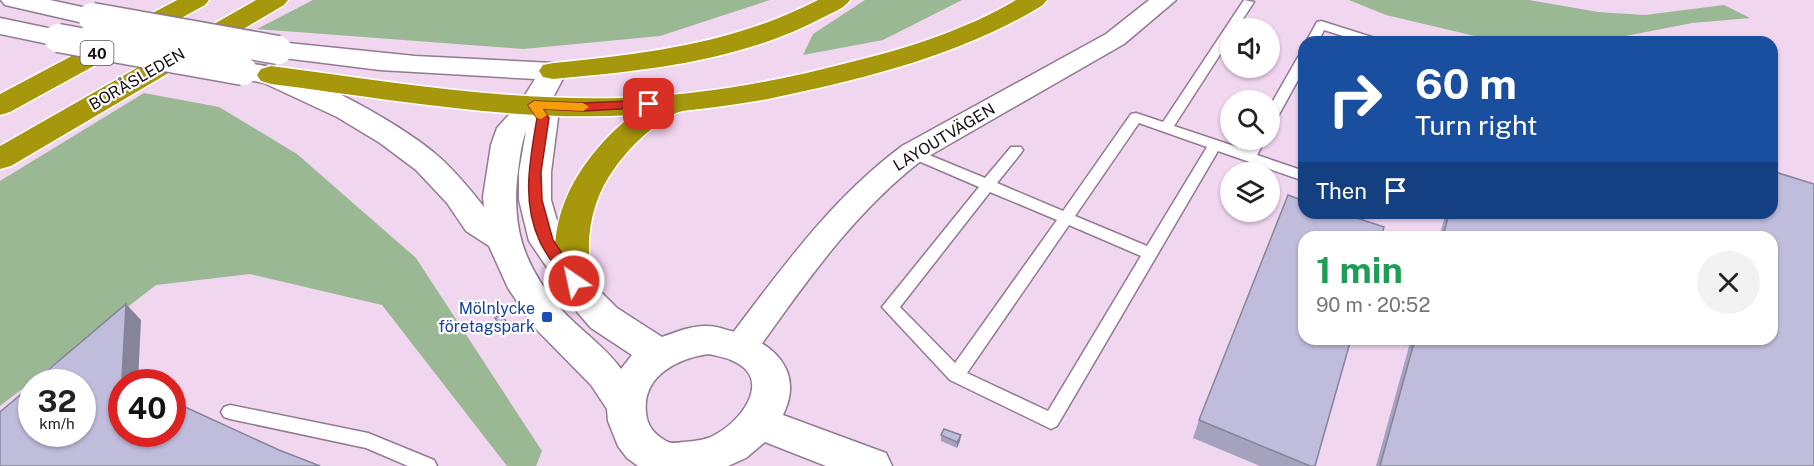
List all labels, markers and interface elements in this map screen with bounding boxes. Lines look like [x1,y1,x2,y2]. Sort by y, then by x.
map controls [1220,18,1280,222]
button: sound [1220,18,1280,78]
road number: 40 [80,41,114,65]
street label: BORÅSLEDEN [85,42,188,114]
text: 60 m [1415,59,1517,108]
icon: right [1316,60,1394,138]
pin [623,78,674,129]
icon: arrive [632,87,665,120]
button: search [1220,90,1280,150]
street label: LAYOUTVÄGEN [889,98,998,175]
text: Turn right [1415,109,1538,141]
button: layers [1220,162,1280,222]
icon: arrive [1379,174,1412,207]
text: Then [1316,178,1367,204]
position arrow [542,249,606,313]
text: 1 min [1316,249,1403,291]
button: close [1697,251,1760,314]
text: 90 m · 20:52 [1316,293,1430,317]
place label: Mölnlycke företagspark [439,299,535,336]
marker: Mölnlycke företagspark [540,310,554,324]
speed limit sign: 40 [108,369,186,447]
text: 32 [37,383,77,419]
text: km/h [39,415,75,432]

